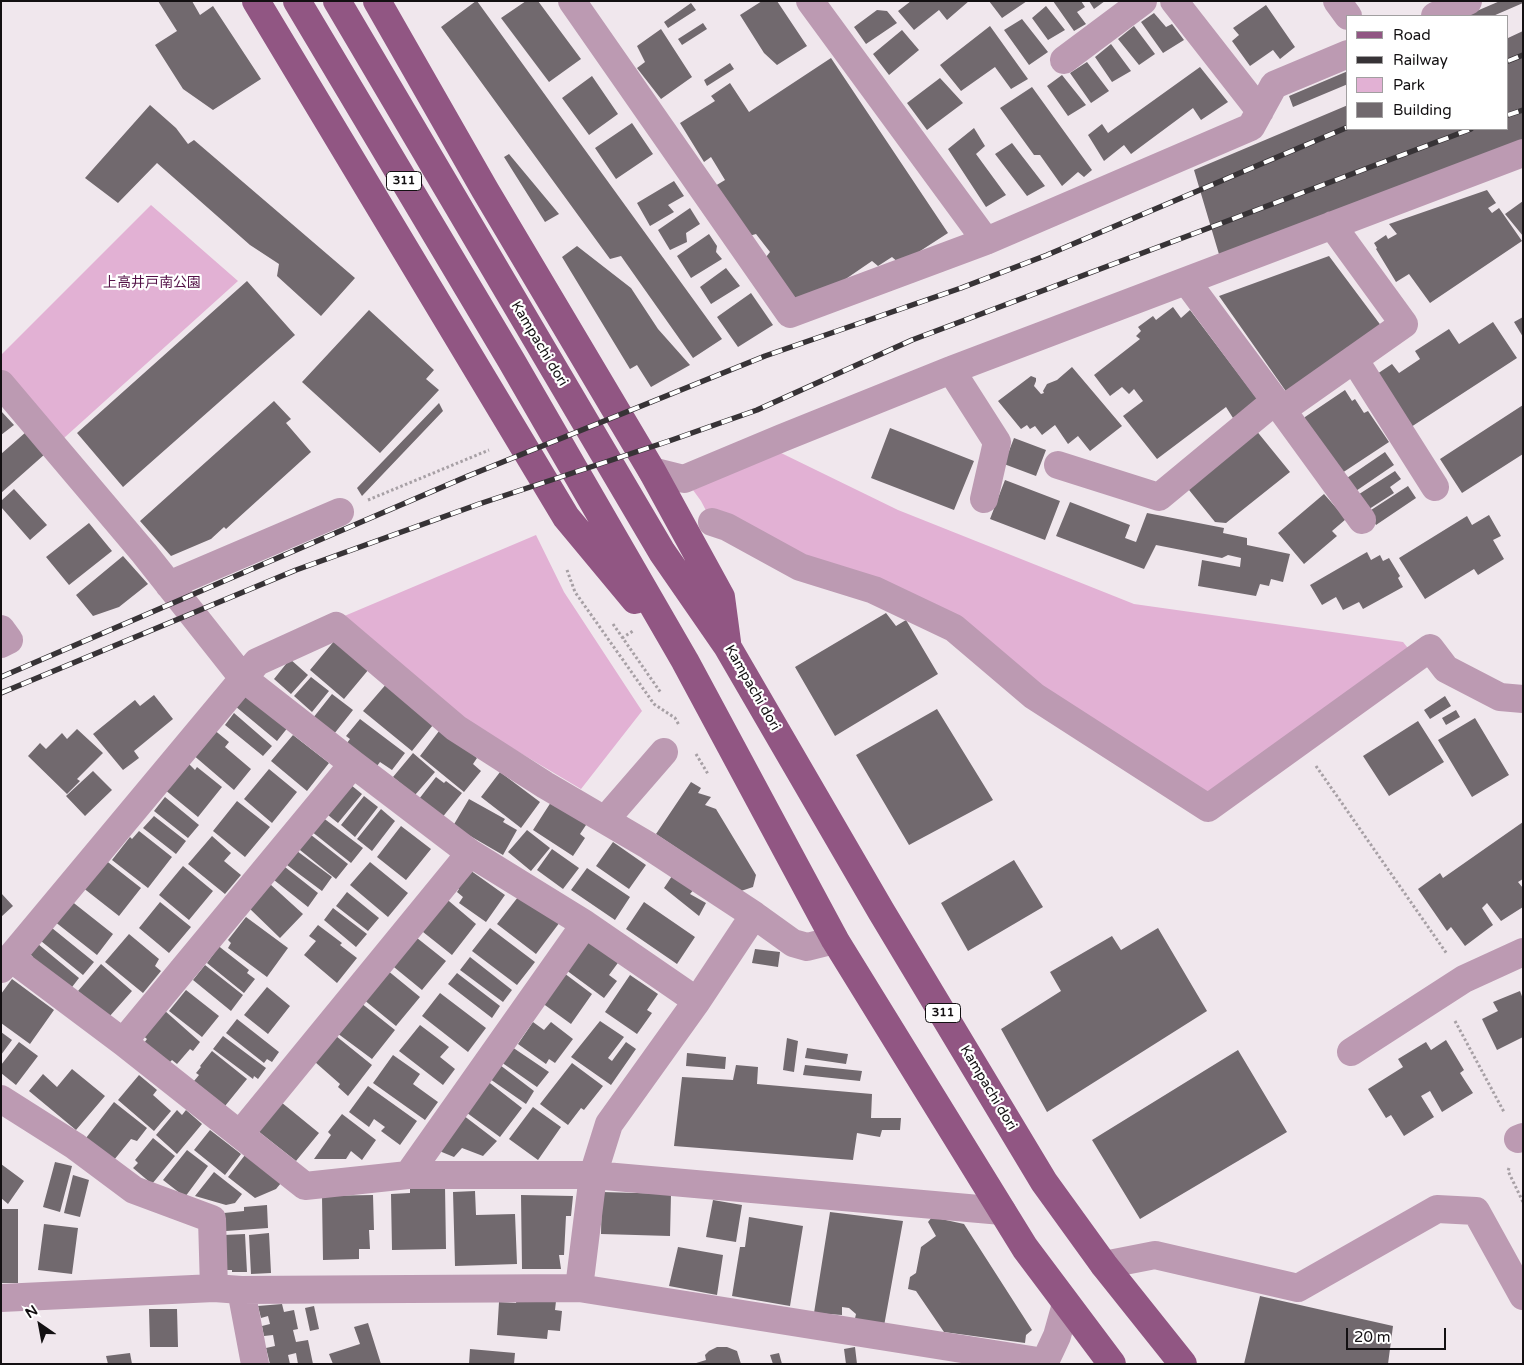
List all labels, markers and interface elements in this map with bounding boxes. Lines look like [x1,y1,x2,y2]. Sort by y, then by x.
legend [1346,15,1509,130]
text: Road [1393,26,1431,44]
text: Railway [1393,51,1448,69]
text: Park [1393,76,1425,94]
text: Building [1393,101,1452,119]
road number: 311 [386,172,422,190]
park label: 上高井戸南公園 [103,275,201,291]
street label: Kampachi dori [507,298,571,390]
street label: Kampachi dori [721,642,783,734]
road number: 311 [926,1004,960,1022]
street label: Kampachi dori [956,1042,1020,1134]
north arrow [15,1300,65,1350]
text: N [22,1302,41,1322]
scale bar [1349,1318,1449,1350]
text: 20 m [1354,1328,1391,1346]

